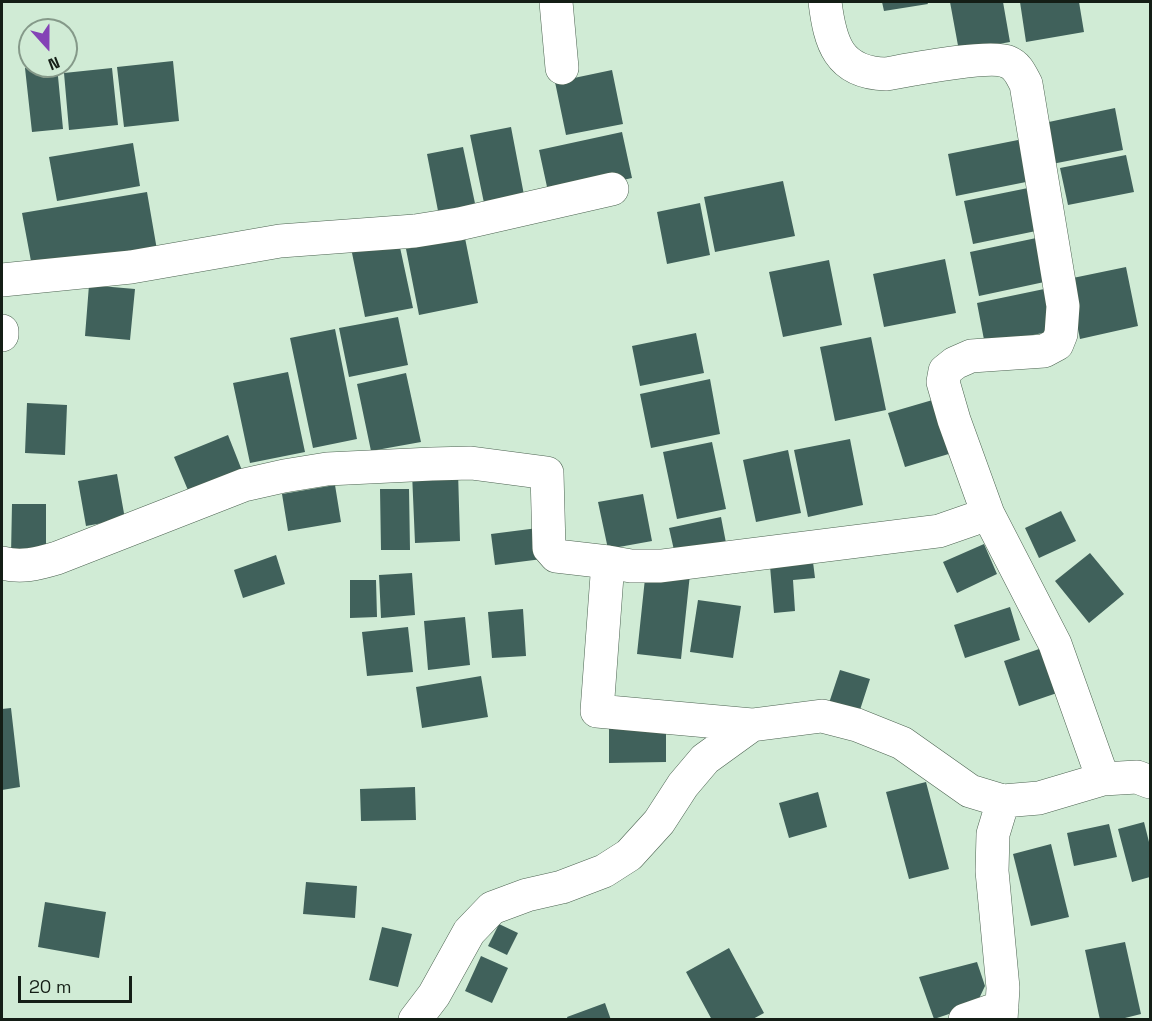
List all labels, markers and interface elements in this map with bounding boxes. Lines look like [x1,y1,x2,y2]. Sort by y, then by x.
north arrow [18,18,78,78]
text: N [45,52,63,75]
scale bar [21,964,135,1002]
text: 20 m [29,975,72,998]

